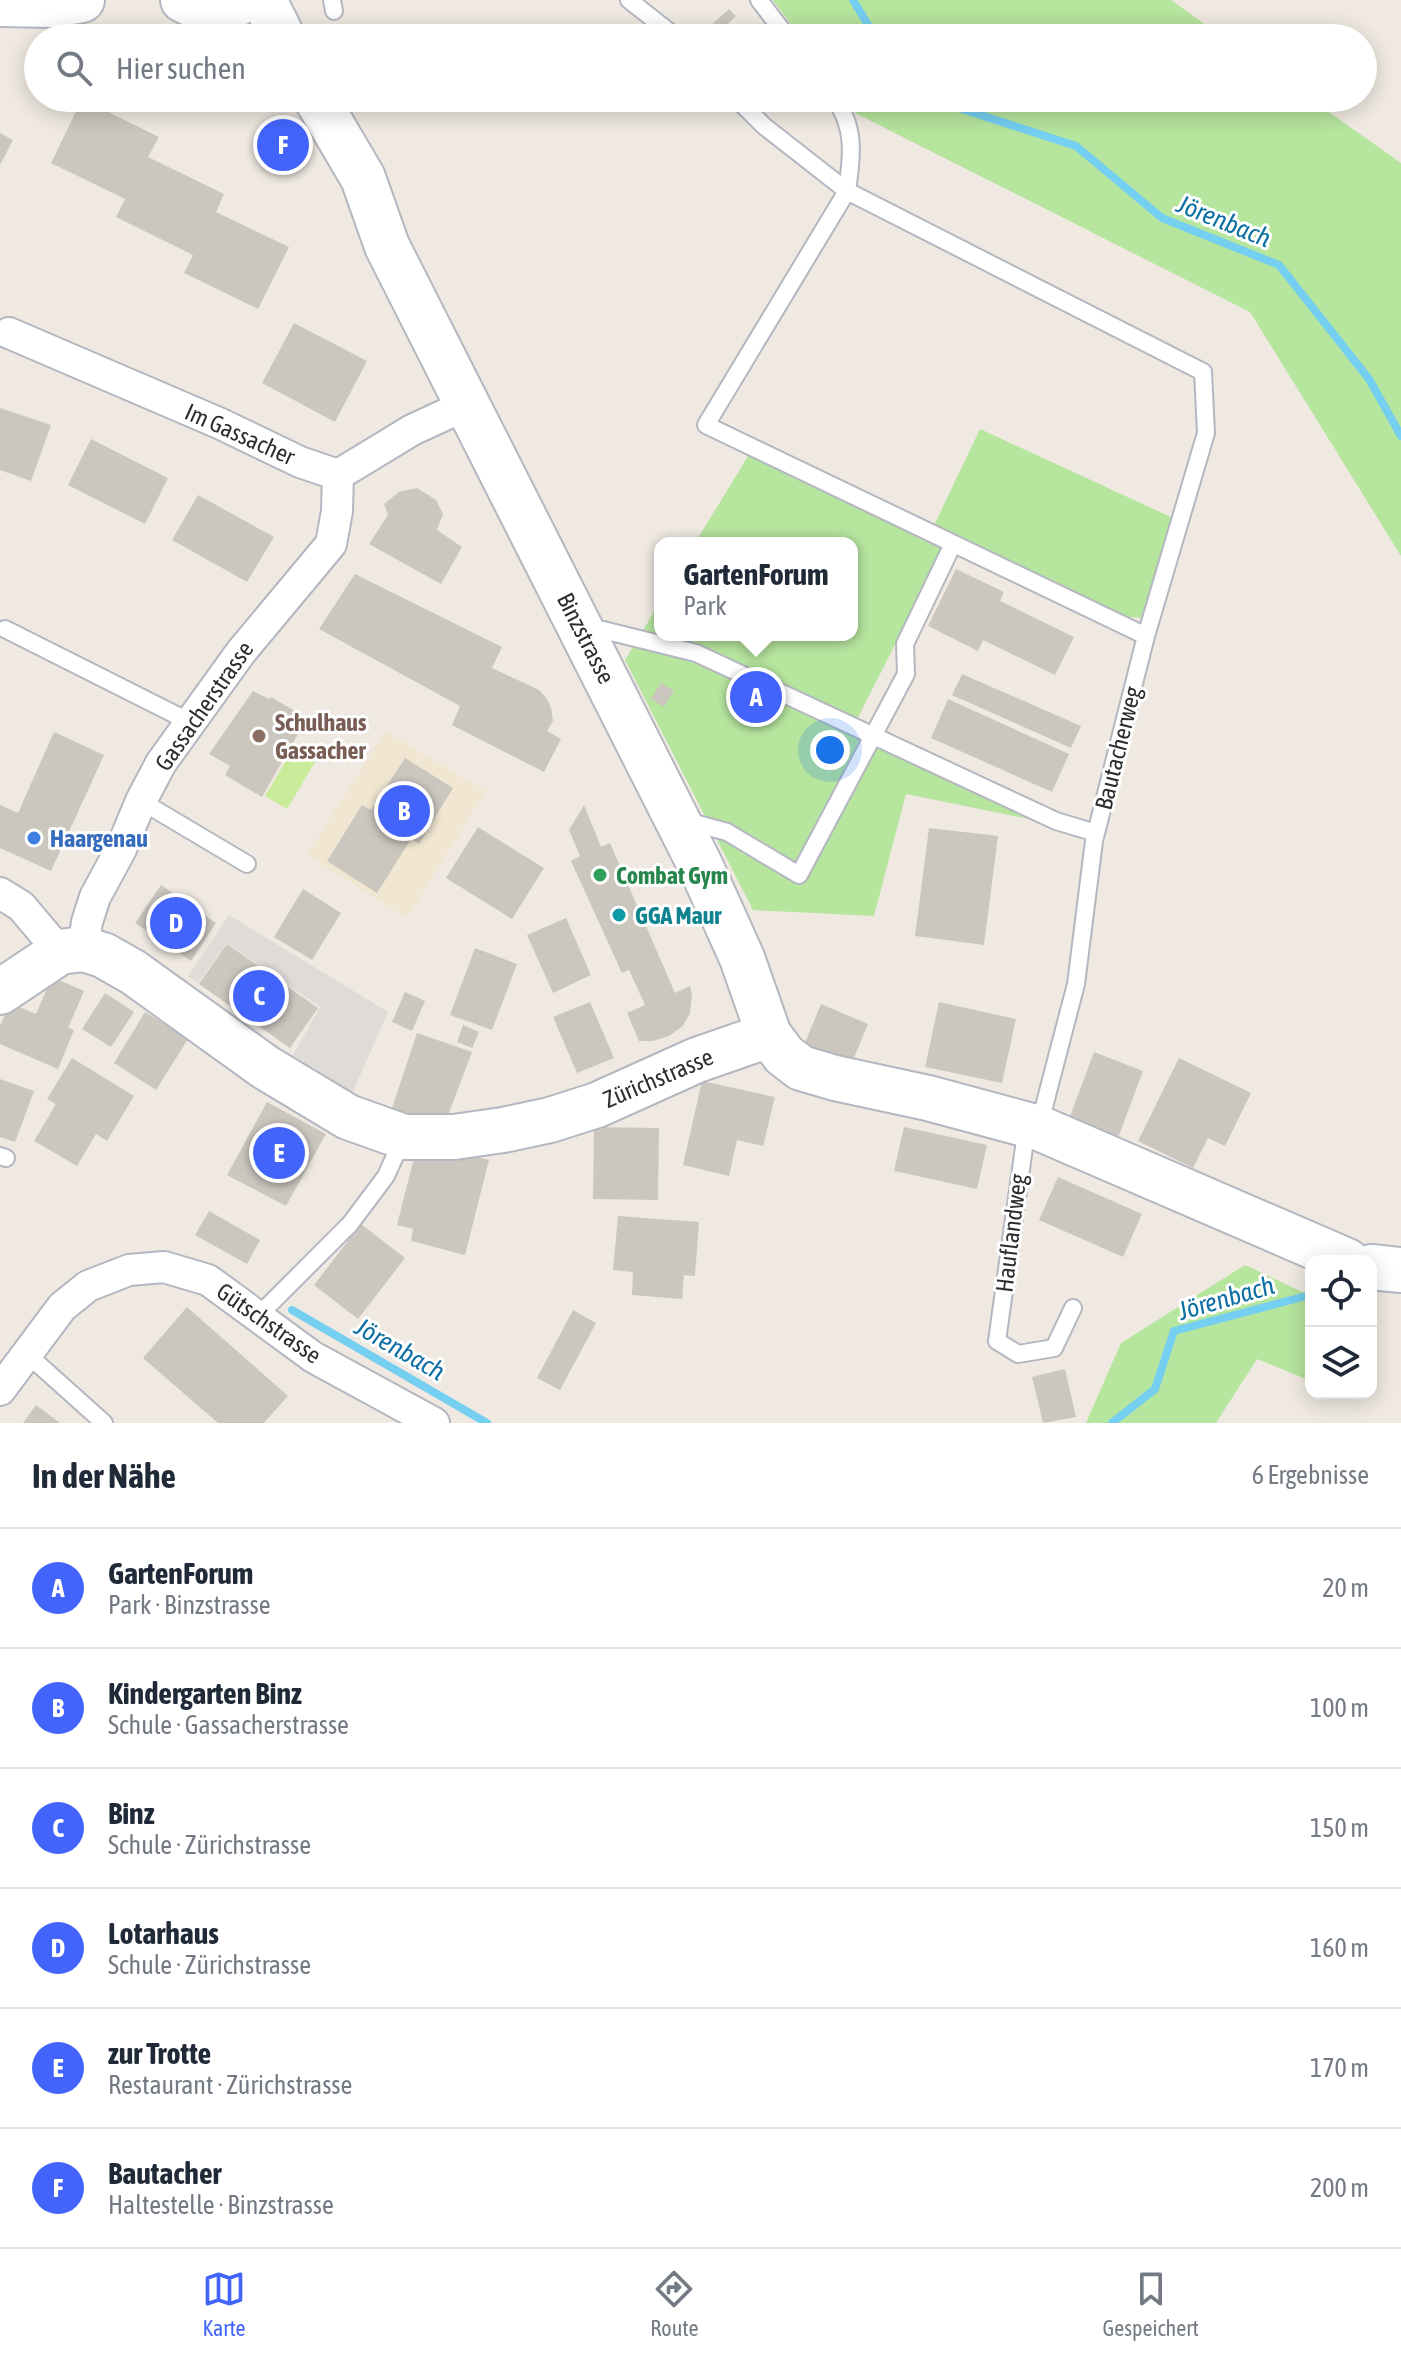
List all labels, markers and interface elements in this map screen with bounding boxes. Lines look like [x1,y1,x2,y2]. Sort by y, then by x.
search box [24,24,1377,112]
icon: search [52,46,96,90]
text: Hier suchen [116,51,246,85]
pin: F [257,115,309,175]
water label: Jörenbach [1172,188,1276,253]
street label: Im Gassacher [181,398,300,471]
popup [654,537,858,641]
text: GartenForum [683,557,829,591]
street label: Binzstrasse [552,588,620,688]
text: Park [683,591,727,621]
street label: Gassacherstrasse [150,636,258,776]
pin: A [730,667,782,727]
street label: Bautacherweg [1090,683,1147,812]
place label: Schulhaus Gassacher [275,709,367,764]
marker: Schulhaus Gassacher [250,727,268,745]
your location [810,730,850,770]
pin: B [378,781,430,841]
place label: Haargenau [50,825,148,852]
marker: Haargenau [25,829,43,847]
place label: Combat Gym [616,862,728,889]
marker: Combat Gym [591,866,609,884]
pin: D [150,893,202,953]
place label: GGA Maur [635,902,722,929]
marker: GGA Maur [610,906,628,924]
pin: C [233,966,285,1026]
street label: Zürichstrasse [599,1043,717,1113]
pin: E [253,1123,305,1183]
street label: Hauflandweg [990,1172,1032,1294]
map controls [1305,1255,1377,1399]
button: locate [1305,1255,1377,1327]
water label: Jörenbach [1174,1270,1278,1326]
street label: Gütschstrasse [212,1277,326,1369]
water label: Jörenbach [349,1311,450,1387]
button: layers [1305,1327,1377,1399]
text: In der Nähe [32,1456,176,1495]
text: 6 Ergebnisse [1252,1460,1369,1490]
text: GartenForum [108,1556,253,1590]
text: A [52,1573,64,1603]
text: 20 m [1322,1573,1369,1603]
text: Park · Binzstrasse [108,1590,270,1620]
text: Kindergarten Binz [108,1676,302,1710]
text: B [52,1693,64,1723]
text: 100 m [1310,1693,1369,1723]
text: Schule · Gassacherstrasse [108,1710,349,1740]
text: Binz [108,1796,154,1830]
text: C [52,1813,64,1843]
text: 150 m [1310,1813,1369,1843]
text: Schule · Zürichstrasse [108,1830,311,1860]
text: Lotarhaus [108,1916,219,1950]
text: D [51,1933,65,1963]
text: 160 m [1310,1933,1369,1963]
text: Schule · Zürichstrasse [108,1950,311,1980]
text: zur Trotte [108,2036,211,2070]
text: E [52,2053,64,2083]
text: 170 m [1310,2053,1369,2083]
text: Restaurant · Zürichstrasse [108,2070,352,2100]
text: Bautacher [108,2156,221,2190]
text: F [53,2173,63,2203]
text: 200 m [1310,2173,1369,2203]
text: Haltestelle · Binzstrasse [108,2190,334,2220]
tab: Karte [202,2267,246,2341]
tab: Route [650,2267,698,2341]
tab: Gespeichert [1103,2267,1199,2341]

